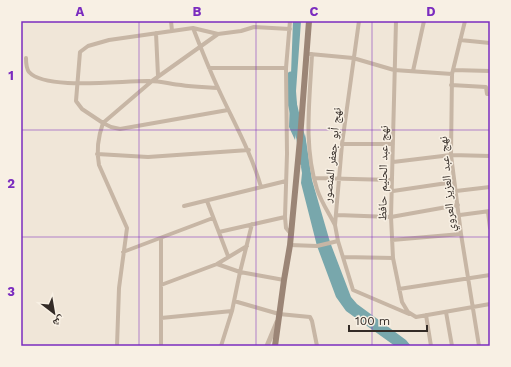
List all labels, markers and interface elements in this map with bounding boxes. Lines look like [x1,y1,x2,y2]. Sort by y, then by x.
text: A [76,4,85,19]
text: B [193,4,202,19]
text: C [310,4,319,19]
text: D [426,4,436,19]
text: 1 [8,68,14,83]
street label: نهج أبو جعفر المنصور [320,107,344,204]
street label: نهج عبد الحليم حافظ [375,125,392,221]
street label: نهج عبد العزيز العروي [436,135,461,232]
text: 2 [7,176,15,191]
text: 3 [7,284,15,299]
north arrow [34,293,74,333]
scale bar [349,307,427,333]
text: ش [50,312,67,330]
text: 100 m [355,314,390,328]

